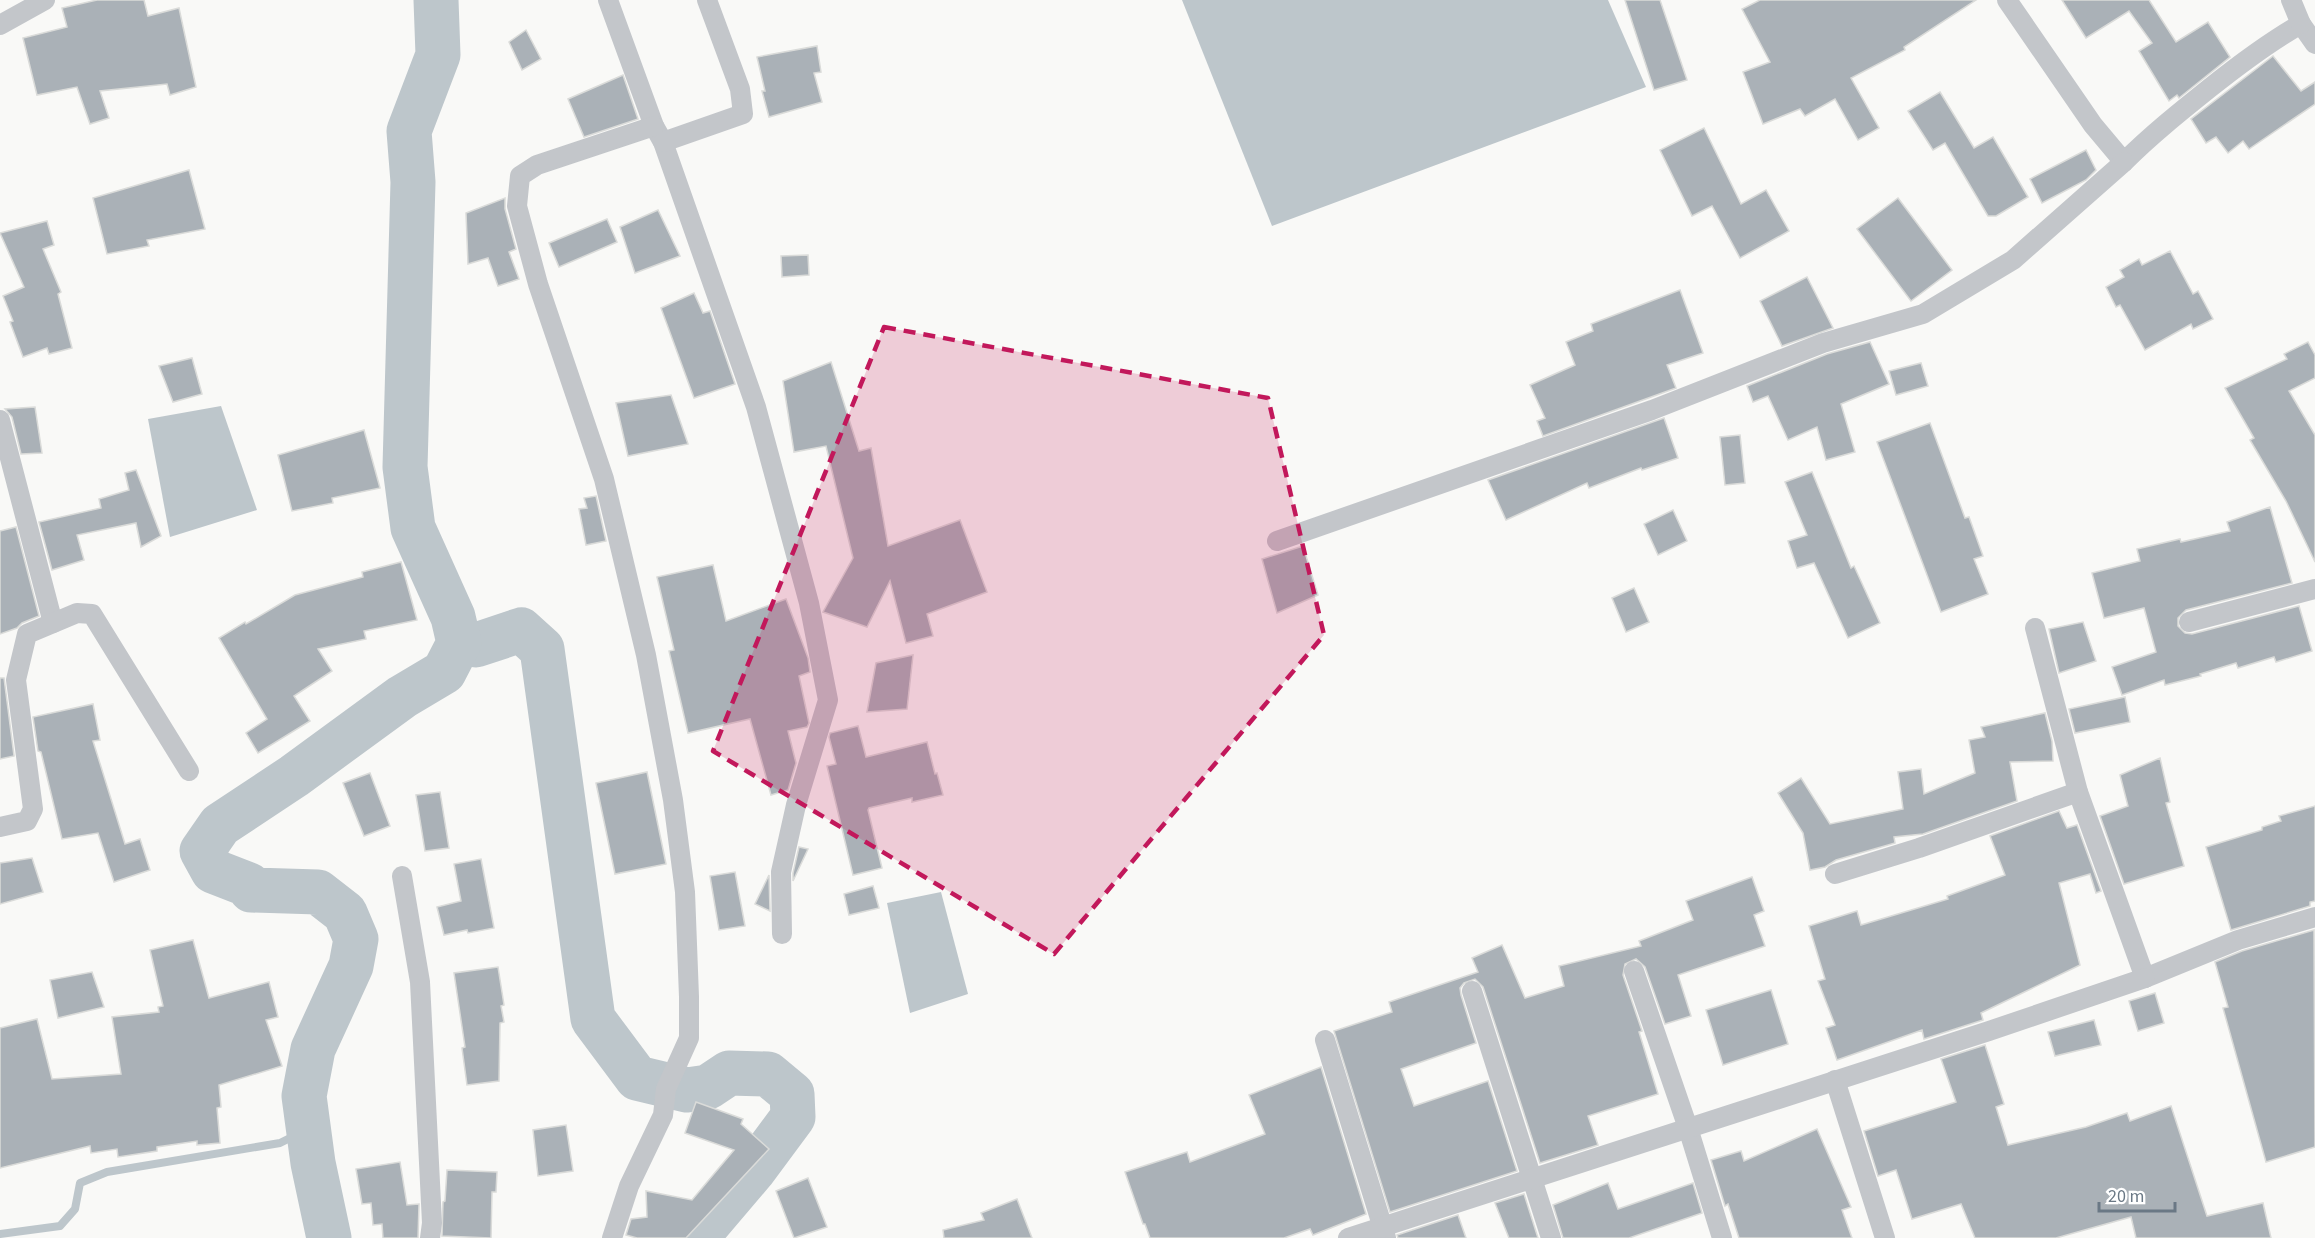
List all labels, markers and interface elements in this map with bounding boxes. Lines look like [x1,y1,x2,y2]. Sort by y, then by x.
scale bar [2099,1175,2176,1213]
text: 20 m [2108,1184,2144,1209]

